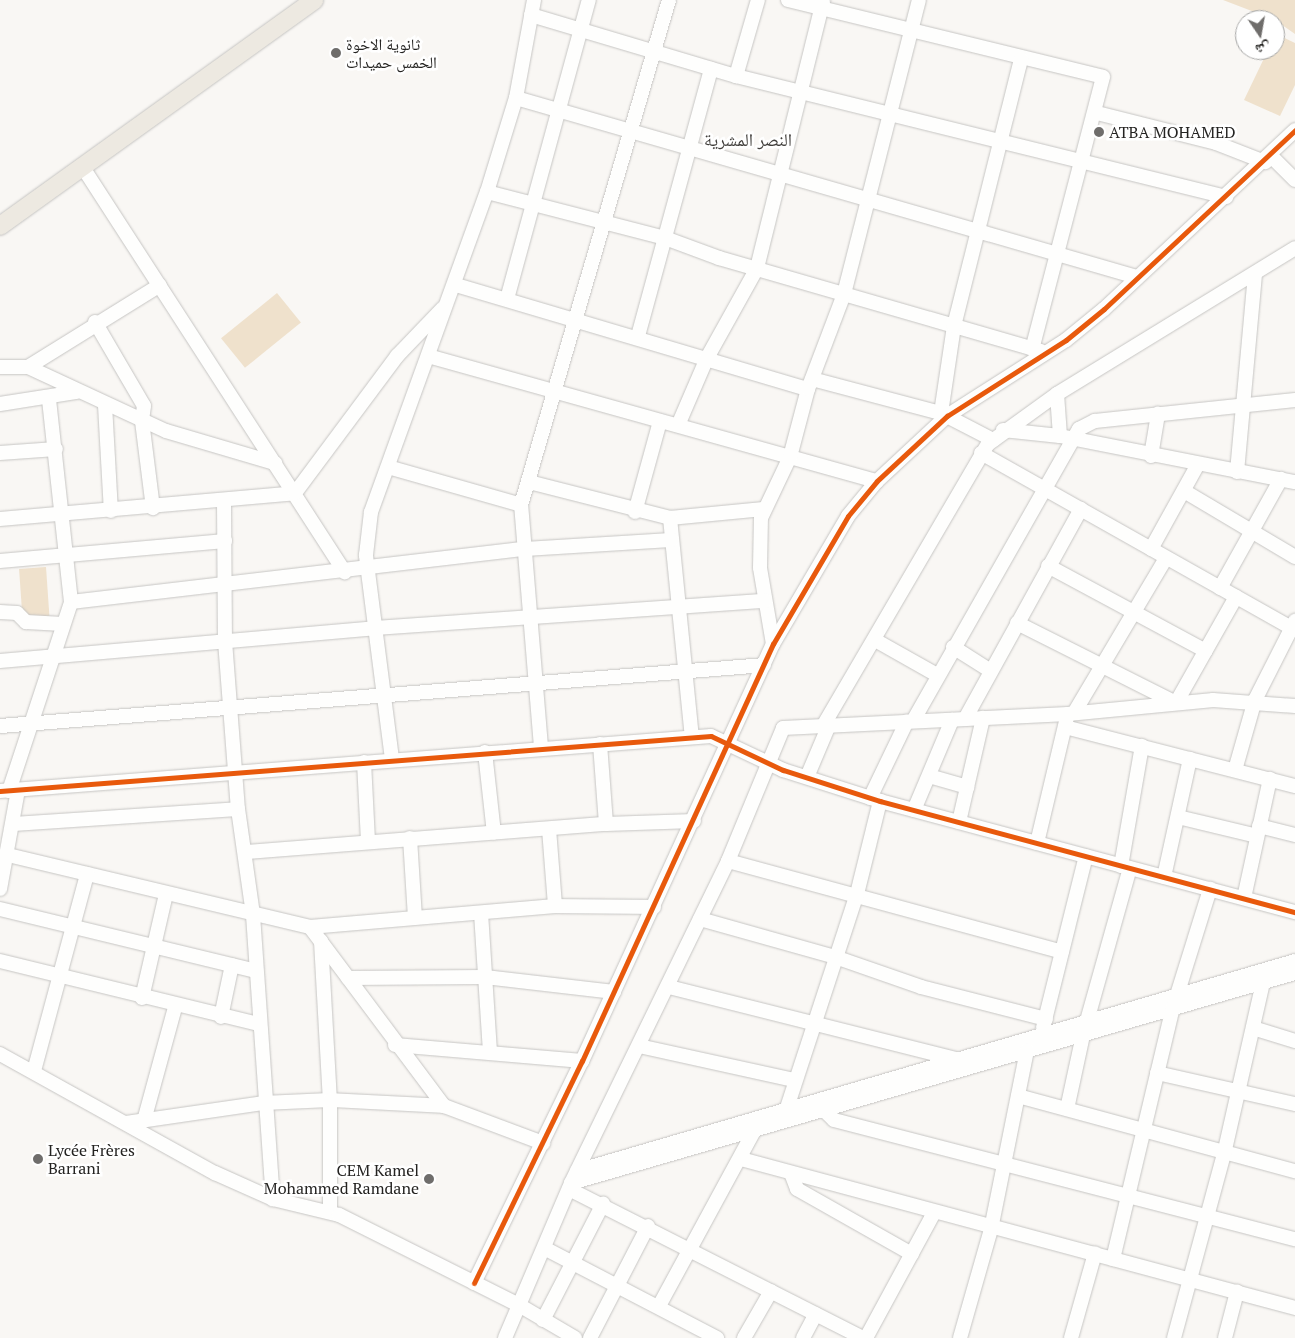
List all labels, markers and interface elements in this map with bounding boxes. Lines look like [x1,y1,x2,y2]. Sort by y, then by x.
north arrow [1235,10,1285,60]
place label: ثانوية الاخوة الخمس حميدات [346,34,437,72]
text: ش [1254,38,1272,60]
marker: ثانوية الاخوة الخمس حميدات [330,47,342,59]
place label: ATBA MOHAMED [1109,122,1236,142]
marker: ATBA MOHAMED [1093,126,1105,138]
district label: النصر المشرية [704,128,792,150]
place label: Lycée Frères Barrani [48,1140,135,1178]
marker: Lycée Frères Barrani [32,1153,44,1165]
place label: CEM Kamel Mohammed Ramdane [264,1160,419,1198]
marker: CEM Kamel Mohammed Ramdane [423,1173,435,1185]

